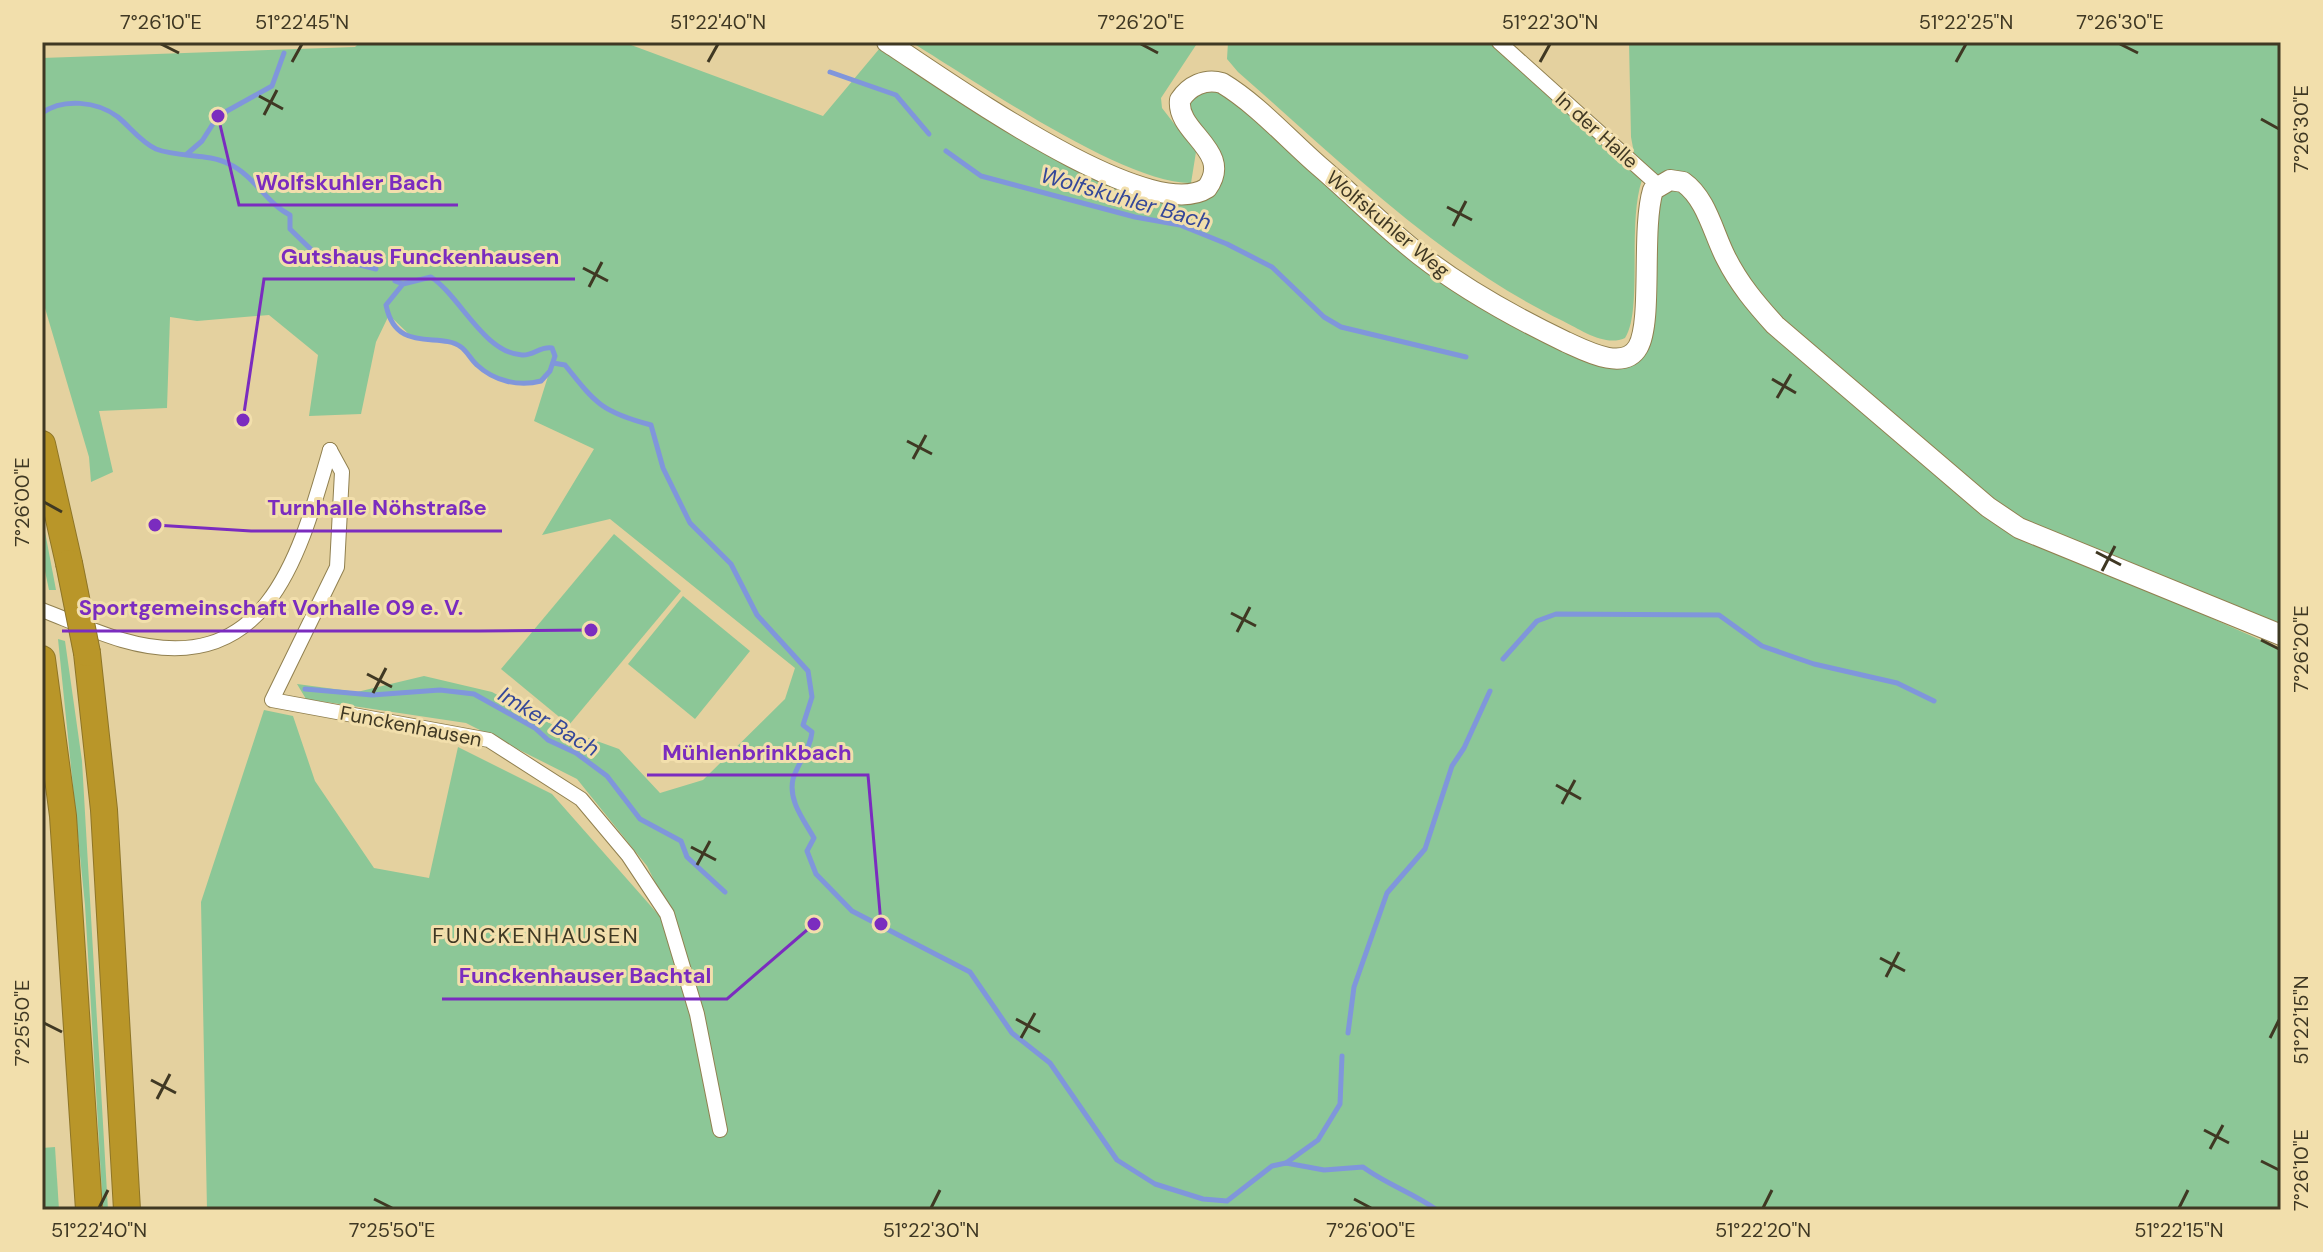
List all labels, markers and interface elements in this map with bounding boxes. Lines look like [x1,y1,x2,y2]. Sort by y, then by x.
text: 7°26'10"E [120,9,202,35]
text: 51°22'45"N [255,9,349,35]
text: 51°22'40"N [670,9,766,35]
text: 7°26'20"E [1098,9,1184,35]
text: 51°22'30"N [1502,9,1598,35]
text: 51°22'25"N [1919,9,2013,35]
text: 7°26'30"E [2076,9,2164,35]
text: 7°26'30"E [2288,85,2314,173]
street label: In der Halle [1550,86,1644,174]
callout: Wolfskuhler Bach [239,159,458,205]
water label: Wolfskuhler Bach [1037,160,1214,237]
street label: Wolfskuhler Weg [1321,165,1455,283]
text: Wolfskuhler Bach [255,168,443,197]
callout: Gutshaus Funckenhausen [264,233,575,279]
text: Gutshaus Funckenhausen [281,242,559,271]
text: 7°26'00"E [9,457,35,547]
callout: Turnhalle Nöhstraße [251,485,502,531]
text: Turnhalle Nöhstraße [267,493,487,522]
callout: Sportgemeinschaft Vorhalle 09 e. V. [62,585,479,631]
text: Sportgemeinschaft Vorhalle 09 e. V. [79,593,463,622]
text: 7°26'20"E [2288,606,2314,692]
water label: Imker Bach [493,680,605,763]
street label: Funckenhausen [338,700,484,752]
callout: Mühlenbrinkbach [647,729,868,775]
text: Mühlenbrinkbach [662,738,852,767]
district label: FUNCKENHAUSEN [432,921,640,950]
callout: Funckenhauser Bachtal [442,953,727,999]
text: Funckenhauser Bachtal [459,961,711,990]
text: 51°22'15"N [2288,975,2314,1065]
text: 7°25'50"E [9,980,35,1066]
text: 7°26'10"E [2288,1129,2314,1211]
text: 51°22'40"N [51,1217,147,1243]
text: 7°25'50"E [349,1217,435,1243]
text: 51°22'30"N [883,1217,979,1243]
text: 7°26'00"E [1326,1217,1416,1243]
text: 51°22'20"N [1715,1217,1811,1243]
text: 51°22'15"N [2134,1217,2224,1243]

